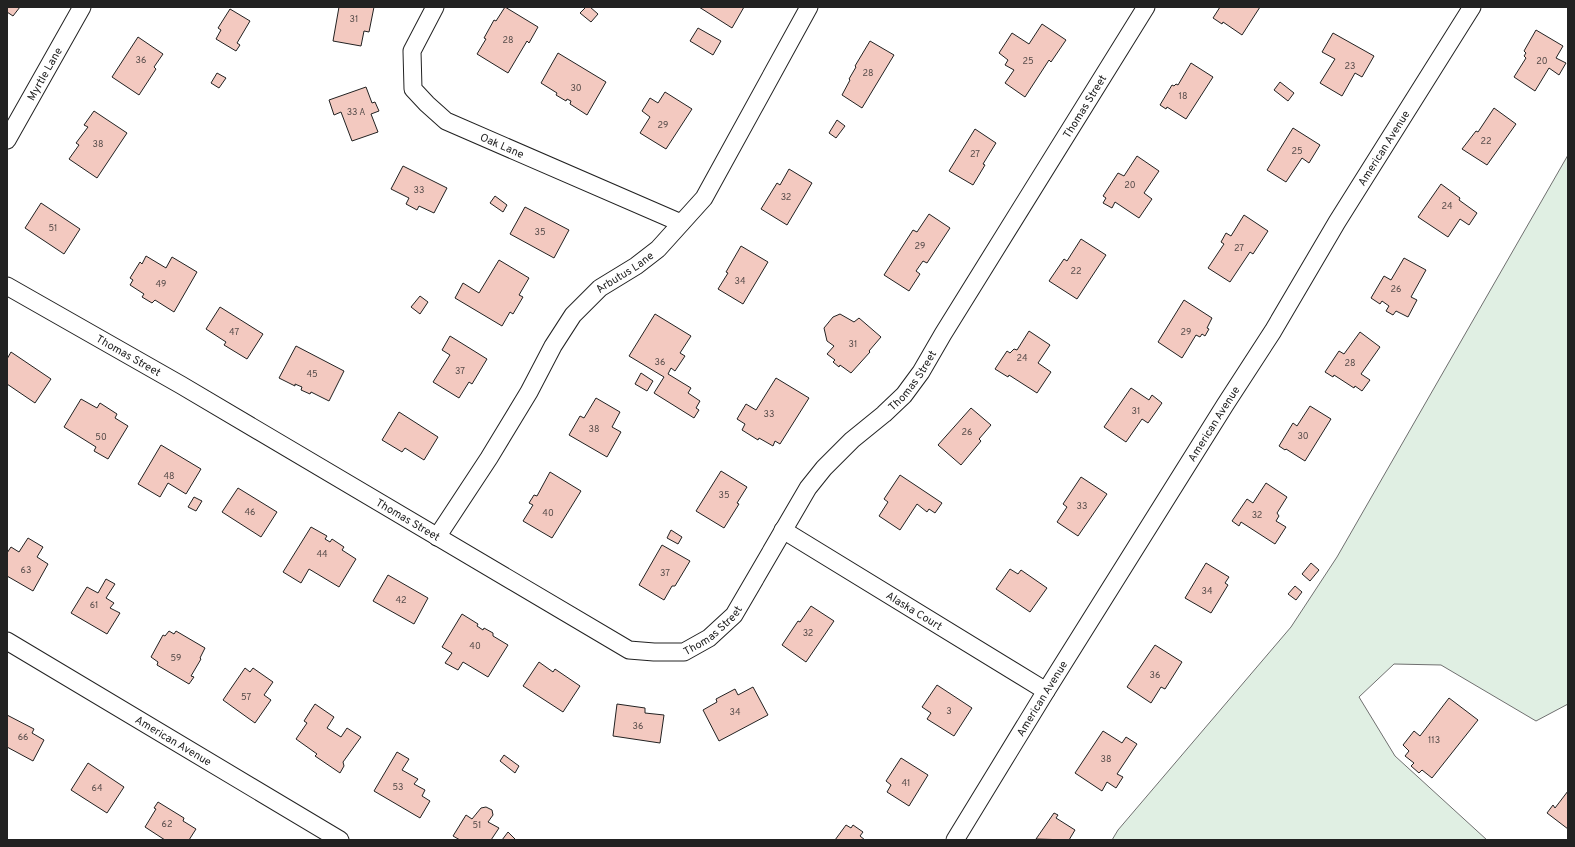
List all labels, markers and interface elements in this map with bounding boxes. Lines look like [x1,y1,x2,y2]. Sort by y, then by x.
house number: 31 [350,14,358,25]
house number: 28 [502,35,514,46]
street label: Myrtle Lane [25,45,66,103]
house number: 36 [136,55,146,66]
house number: 25 [1022,56,1034,67]
house number: 20 [1536,56,1548,67]
house number: 23 [1345,61,1355,72]
house number: 28 [862,68,874,79]
street label: Thomas Street [1060,72,1110,141]
house number: 30 [570,83,582,94]
house number: 18 [1179,91,1187,102]
house number: 33 A [347,107,365,118]
street label: American Avenue [1355,108,1413,189]
house number: 29 [658,120,668,131]
street label: Oak Lane [478,131,526,162]
house number: 22 [1480,136,1492,147]
house number: 38 [93,139,103,150]
house number: 25 [1291,146,1303,157]
house number: 27 [970,149,980,160]
house number: 20 [1124,180,1136,191]
house number: 33 [414,185,424,196]
house number: 32 [781,192,791,203]
house number: 24 [1441,201,1453,212]
house number: 51 [49,223,57,234]
house number: 35 [534,227,546,238]
house number: 29 [915,241,925,252]
house number: 27 [1234,243,1244,254]
street label: Arbutus Lane [593,249,657,296]
house number: 22 [1070,266,1082,277]
house number: 34 [734,276,746,287]
house number: 49 [156,279,166,290]
house number: 26 [1391,284,1401,295]
house number: 47 [229,327,239,338]
house number: 29 [1181,327,1191,338]
street label: Thomas Street [93,332,163,380]
house number: 31 [849,339,857,350]
street label: Thomas Street [886,348,940,414]
house number: 24 [1016,353,1028,364]
house number: 36 [655,357,665,368]
house number: 28 [1344,358,1356,369]
house number: 37 [455,366,465,377]
house number: 45 [306,369,318,380]
street label: American Avenue [1185,384,1243,465]
house number: 31 [1132,406,1140,417]
house number: 33 [764,409,774,420]
house number: 38 [589,424,599,435]
house number: 26 [962,427,972,438]
house number: 30 [1297,431,1309,442]
house number: 50 [95,432,107,443]
house number: 48 [163,471,175,482]
house number: 35 [718,490,730,501]
street label: Thomas Street [373,496,442,545]
house number: 33 [1077,501,1087,512]
house number: 46 [245,507,255,518]
house number: 40 [542,508,554,519]
house number: 32 [1252,510,1262,521]
house number: 44 [316,549,328,560]
house number: 63 [21,565,31,576]
house number: 37 [660,568,670,579]
house number: 34 [1201,586,1213,597]
street label: Alaska Court [883,589,945,634]
house number: 42 [395,595,407,606]
house number: 61 [90,600,98,611]
street label: Thomas Street [681,604,746,659]
house number: 32 [803,628,813,639]
house number: 40 [469,641,481,652]
house number: 59 [171,653,181,664]
street label: American Avenue [1014,658,1071,739]
house number: 36 [1150,670,1160,681]
house number: 57 [241,692,251,703]
house number: 3 [946,706,952,717]
house number: 34 [729,707,741,718]
street label: American Avenue [132,713,214,770]
house number: 36 [633,721,643,732]
house number: 66 [18,732,28,743]
house number: 113 [1428,735,1440,746]
house number: 38 [1101,754,1111,765]
house number: 41 [902,778,910,789]
house number: 53 [392,782,404,793]
house number: 64 [92,783,103,794]
house number: 62 [162,819,172,830]
house number: 51 [473,820,481,831]

